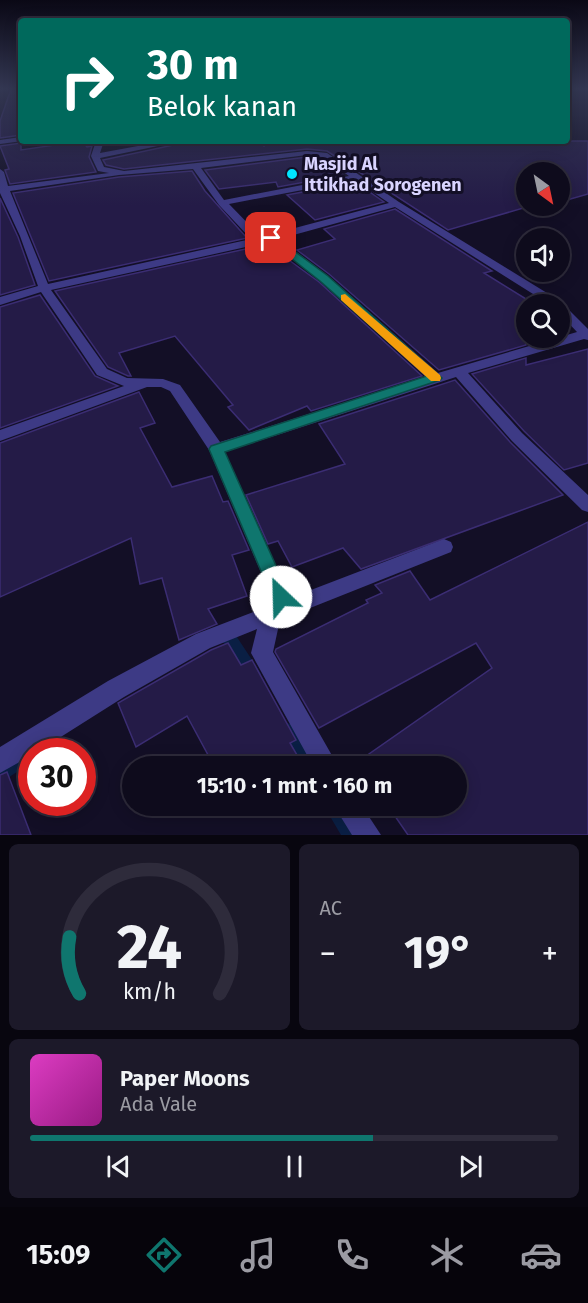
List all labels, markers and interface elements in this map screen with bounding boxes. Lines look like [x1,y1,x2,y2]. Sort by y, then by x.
text: 30 m [147,40,239,90]
icon: right [48,42,126,120]
text: Belok kanan [147,91,297,123]
place label: Masjid Al Ittikhad Sorogenen [304,153,462,196]
north arrow [516,162,570,216]
map controls [516,162,570,348]
marker: Masjid Al Ittikhad Sorogenen [285,167,299,181]
pin [245,212,296,263]
icon: arrive [254,221,287,254]
button: sound [516,228,570,282]
button: search [516,294,570,348]
position arrow [249,565,313,629]
speed limit sign: 30 [18,738,96,816]
text: 15:10 · 1 mnt · 160 m [197,772,392,799]
text: AC [320,896,342,920]
text: 24 [116,910,182,985]
text: 19° [404,926,474,980]
text: − [320,934,336,974]
text: + [542,934,558,974]
text: km/h [123,979,176,1005]
text: Paper Moons [120,1065,250,1092]
text: Ada Vale [120,1092,197,1116]
icon: previous [102,1150,135,1183]
icon: pause [278,1150,311,1183]
icon: next [454,1150,487,1183]
icon: directions [143,1234,185,1276]
icon: music [237,1234,279,1276]
icon: phone [331,1234,373,1276]
icon: climate [426,1234,468,1276]
icon: car [520,1234,562,1276]
text: 15:09 [26,1239,90,1271]

